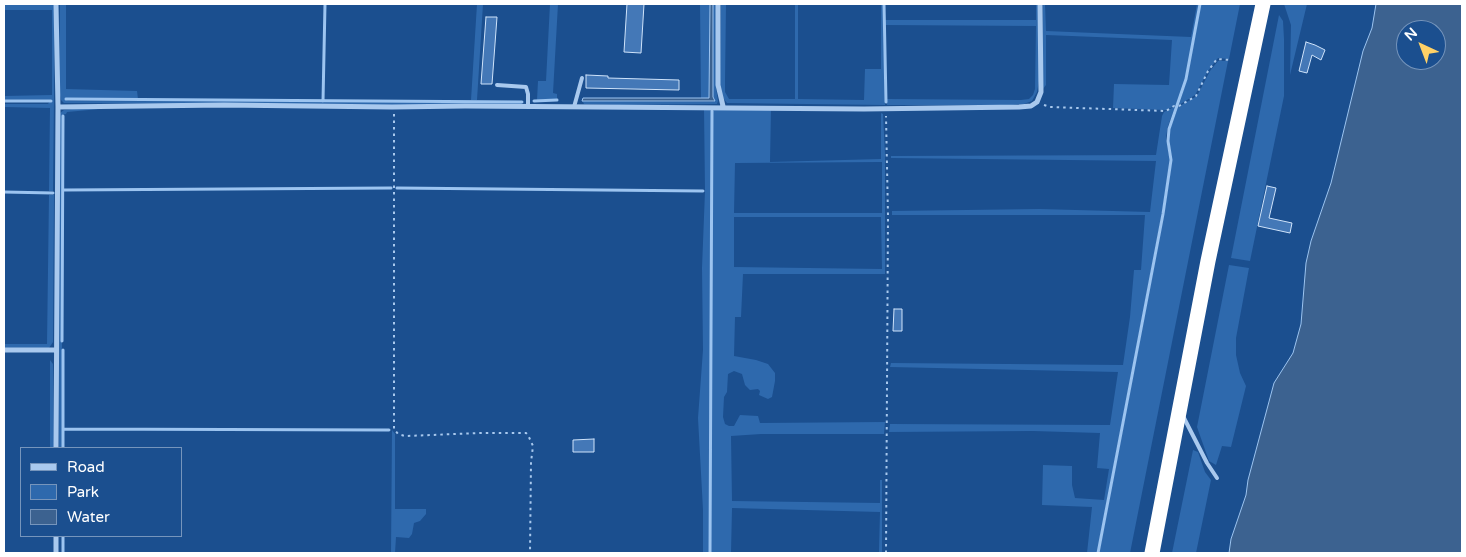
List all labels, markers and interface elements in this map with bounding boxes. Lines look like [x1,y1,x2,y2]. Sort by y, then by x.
north arrow [1396,20,1446,70]
text: N [1401,24,1421,44]
legend [20,447,182,537]
text: Road [67,458,105,476]
text: Park [67,483,99,501]
text: Water [67,508,110,526]

